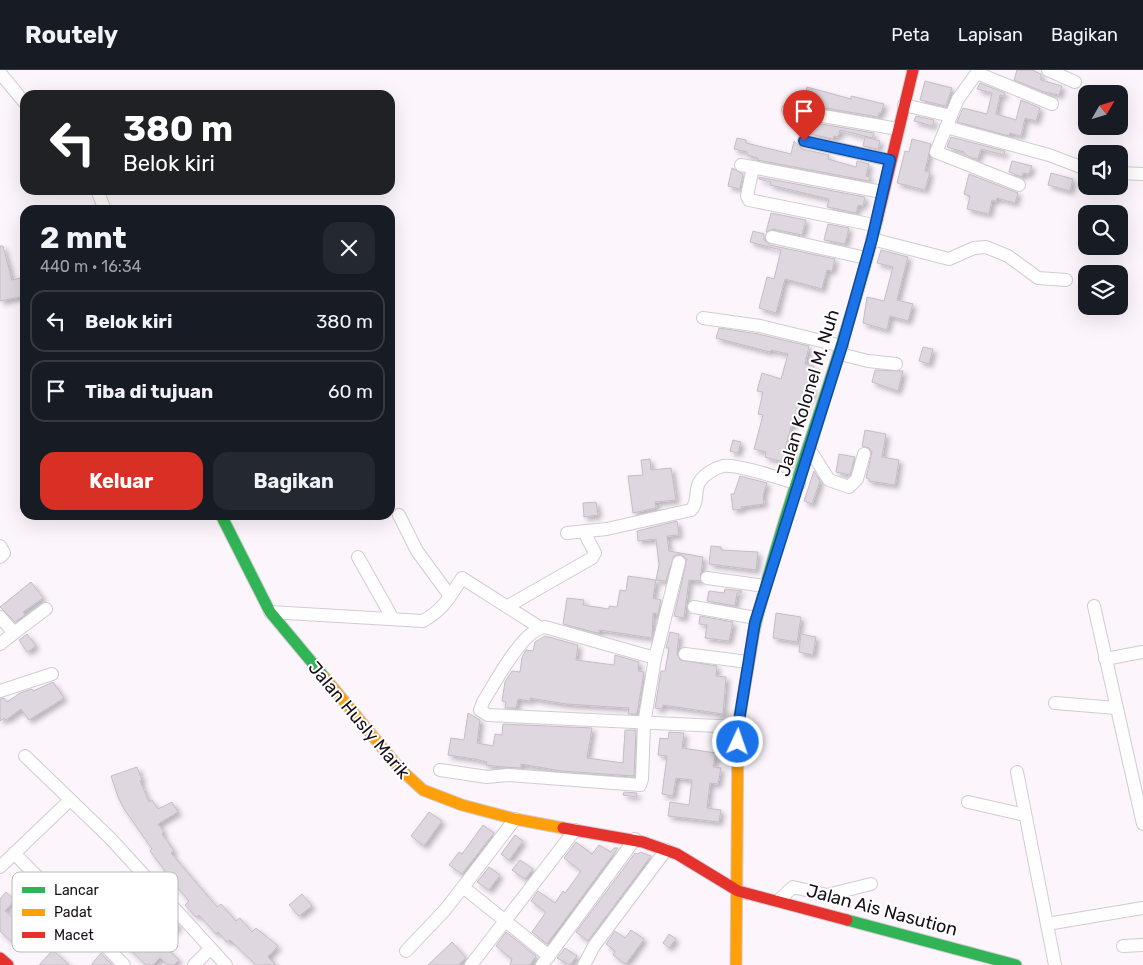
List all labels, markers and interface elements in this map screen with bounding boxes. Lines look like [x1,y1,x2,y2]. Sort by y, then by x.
text: Routely [25,21,118,49]
text: Peta [891,24,930,46]
text: Lapisan [958,24,1023,46]
text: Bagikan [1051,24,1118,46]
north arrow [1078,85,1128,135]
map controls [1078,85,1128,315]
pin [783,90,825,141]
icon: arrive [790,97,818,125]
text: 380 m [123,108,233,150]
icon: left [40,110,105,175]
button: sound [1078,145,1128,195]
text: Belok kiri [123,150,215,177]
button: search [1078,205,1128,255]
text: 2 mnt [40,220,127,256]
button: close [323,222,375,274]
text: 440 m · 16:34 [40,257,141,276]
button: layers [1078,265,1128,315]
icon: left [42,307,70,335]
street label: Jalan Kolonel M. Nuh [772,307,844,479]
text: Belok kiri [85,310,172,333]
text: 380 m [316,310,373,333]
icon: arrive [42,377,70,405]
text: Tiba di tujuan [85,380,213,403]
text: 60 m [328,380,373,403]
button: Keluar [40,452,203,510]
button: Bagikan [213,452,375,510]
street label: Jalan Husly Marik [303,657,415,784]
position arrow [711,715,763,767]
legend [12,872,178,952]
street label: Jalan Ais Nasution [804,879,960,941]
text: Lancar [54,882,100,899]
text: Padat [54,904,93,921]
text: Macet [54,927,94,944]

